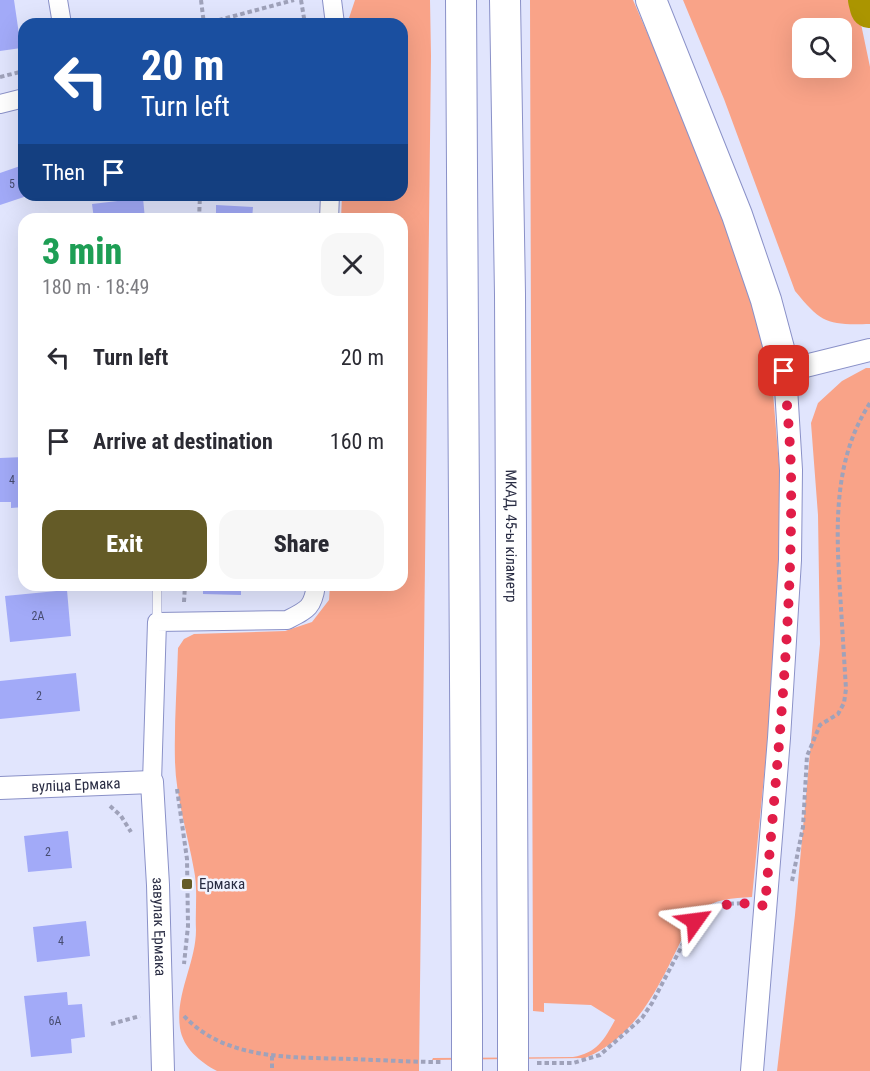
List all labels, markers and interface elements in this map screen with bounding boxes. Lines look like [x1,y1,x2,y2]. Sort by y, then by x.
map controls [792,18,852,78]
button: search [792,18,852,78]
text: 20 m [141,41,224,90]
icon: left [42,42,120,120]
text: Turn left [141,91,230,123]
icon: arrive [97,156,130,189]
text: Then [42,160,85,185]
house number: 5 [9,177,15,191]
text: 3 min [42,231,122,273]
button: close [321,233,384,296]
text: 180 m · 18:49 [42,275,149,299]
icon: left [42,341,75,374]
text: Turn left [93,345,168,370]
text: 20 m [341,345,384,370]
pin [758,345,809,396]
icon: arrive [767,354,800,387]
icon: arrive [42,425,75,458]
text: Arrive at destination [93,429,273,454]
text: 160 m [330,429,384,454]
street label: МКАД, 45-ы кіламетр [502,469,520,603]
house number: 4 [9,473,15,487]
button: Exit [42,510,207,579]
button: Share [219,510,384,579]
house number: 2А [32,609,45,623]
house number: 2 [36,689,42,703]
street label: вуліца Ермака [31,774,121,796]
house number: 2 [45,845,51,859]
place label: Ермака [199,875,245,893]
street label: завулак Ермака [149,877,169,976]
marker: Ермака [180,877,194,891]
position arrow [663,889,727,953]
house number: 4 [58,934,64,948]
house number: 6А [49,1014,62,1028]

